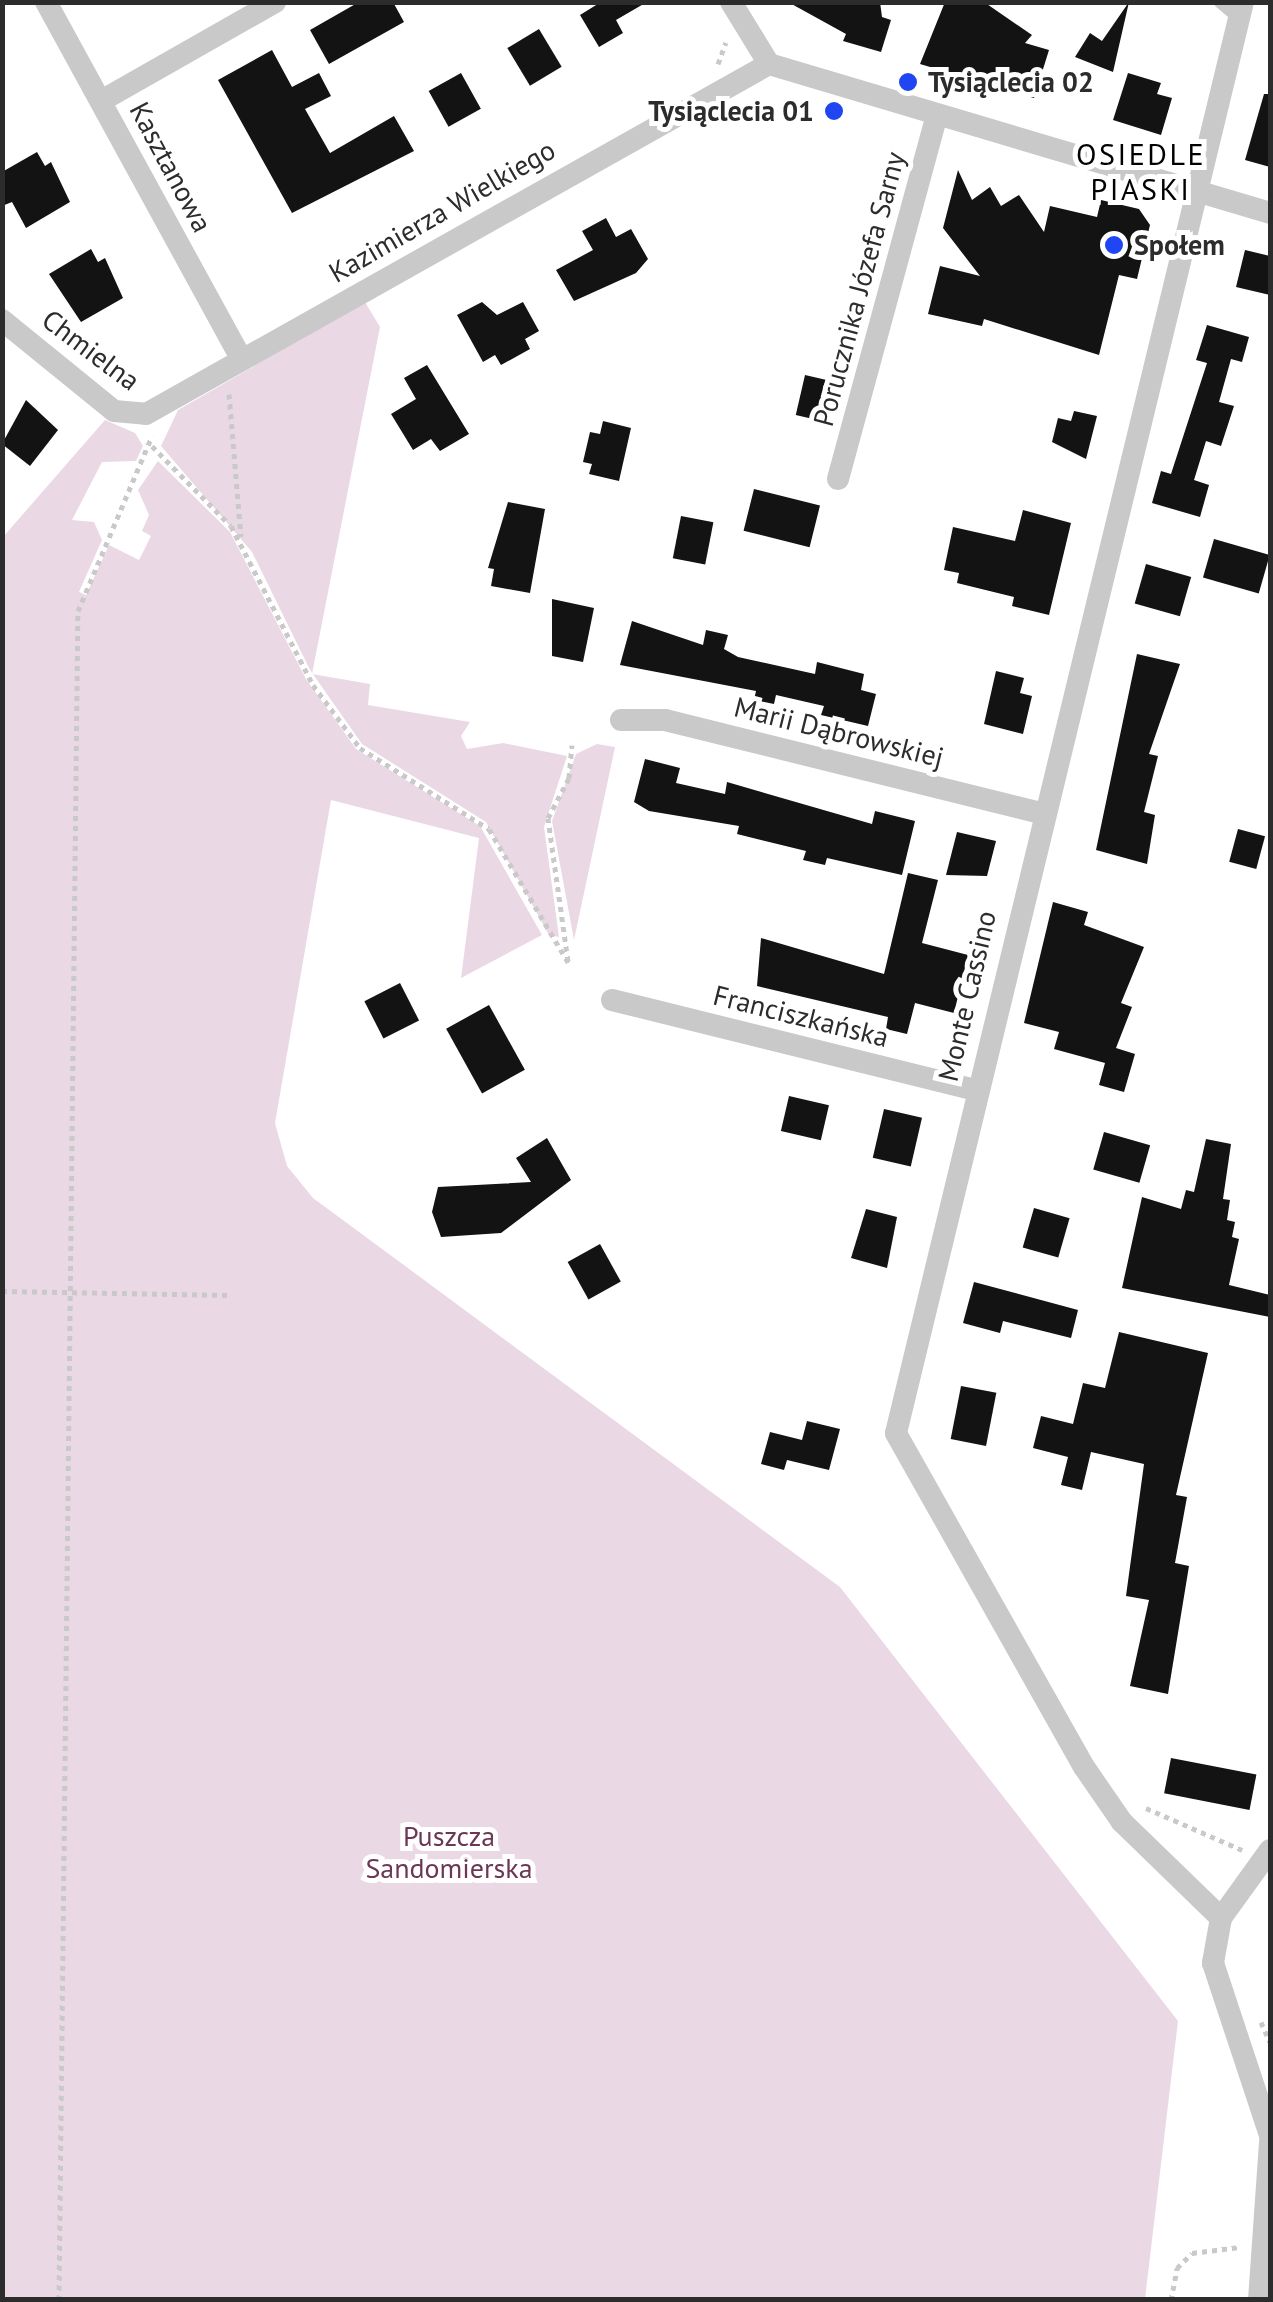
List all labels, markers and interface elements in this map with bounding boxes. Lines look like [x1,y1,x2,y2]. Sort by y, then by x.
place label: Tysiąclecia 02 [928,65,1094,99]
marker: Tysiąclecia 02 [897,71,919,93]
place label: Tysiąclecia 01 [648,94,814,128]
street label: Kasztanowa [123,96,219,238]
marker: Tysiąclecia 01 [823,100,845,122]
street label: Kazimierza Wielkiego [323,132,561,290]
district label: OSIEDLE PIASKI [1076,136,1206,206]
street label: Porucznika Józefa Sarny [806,148,912,430]
place label: Społem [1134,228,1225,262]
marker: Społem [1103,234,1125,256]
street label: Chmielna [36,303,146,397]
street label: Marii Dąbrowskiej [731,690,947,774]
street label: Monte Cassino [931,907,1003,1085]
street label: Franciszkańska [710,978,892,1054]
park label: Puszcza Sandomierska [365,1819,533,1885]

